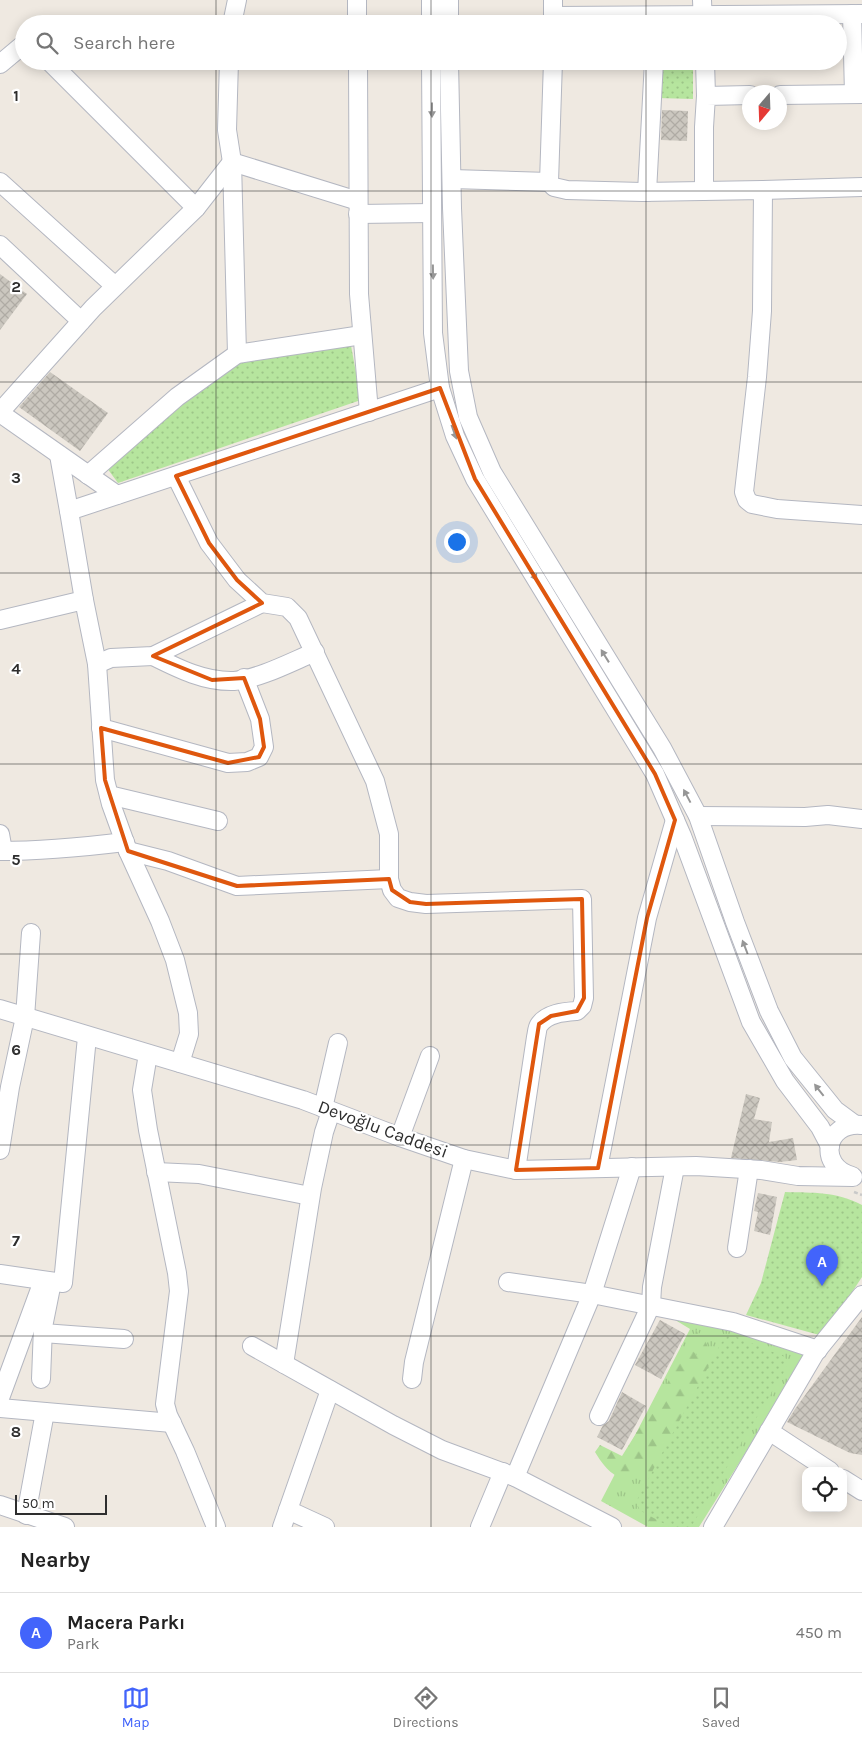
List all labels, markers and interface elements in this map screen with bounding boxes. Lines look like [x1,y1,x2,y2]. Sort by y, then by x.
search box [15,15,847,70]
icon: search [33,29,61,57]
text: Search here [73,32,175,54]
north arrow [742,85,787,130]
text: 1 [13,86,19,105]
one-way arrow [428,102,436,118]
one-way arrow [429,265,437,281]
text: 2 [11,277,21,296]
one-way arrow [451,425,458,440]
text: 3 [11,468,21,487]
your location [444,529,470,555]
one-way arrow [528,567,538,580]
one-way arrow [600,649,609,662]
text: 4 [11,659,21,678]
one-way arrow [683,788,691,803]
text: 5 [11,850,21,869]
one-way arrow [741,940,748,955]
text: 6 [11,1040,21,1059]
one-way arrow [814,1084,825,1097]
street label: Devoğlu Caddesi [315,1095,451,1163]
text: 7 [12,1231,20,1250]
pin: A [806,1245,838,1286]
text: 8 [11,1422,21,1441]
map controls [802,1467,847,1512]
button: locate [802,1467,847,1512]
scale bar [15,1492,108,1515]
text: 50 m [22,1495,55,1512]
text: Nearby [20,1548,90,1572]
text: Macera Parkı [67,1612,185,1634]
text: A [31,1623,41,1642]
text: 450 m [796,1623,842,1642]
text: Park [67,1634,99,1653]
tab: Map [122,1684,150,1731]
tab: Directions [393,1684,459,1731]
tab: Saved [702,1684,740,1731]

